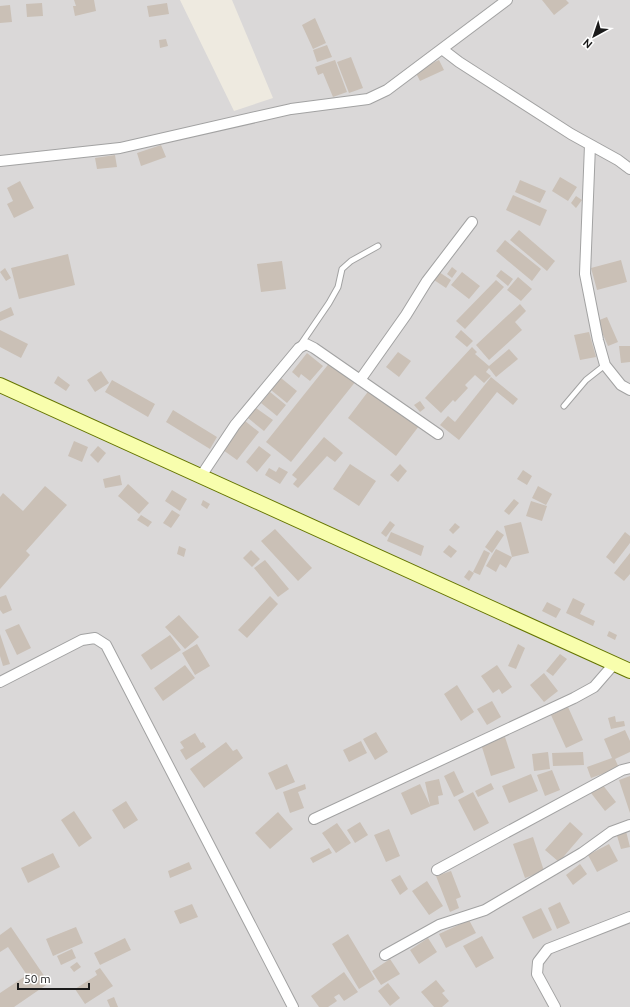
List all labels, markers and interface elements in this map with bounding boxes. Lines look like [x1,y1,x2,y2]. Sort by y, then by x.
north arrow [574,16,614,56]
text: N [581,36,595,51]
scale bar [18,965,89,991]
text: 50 m [24,972,51,985]

